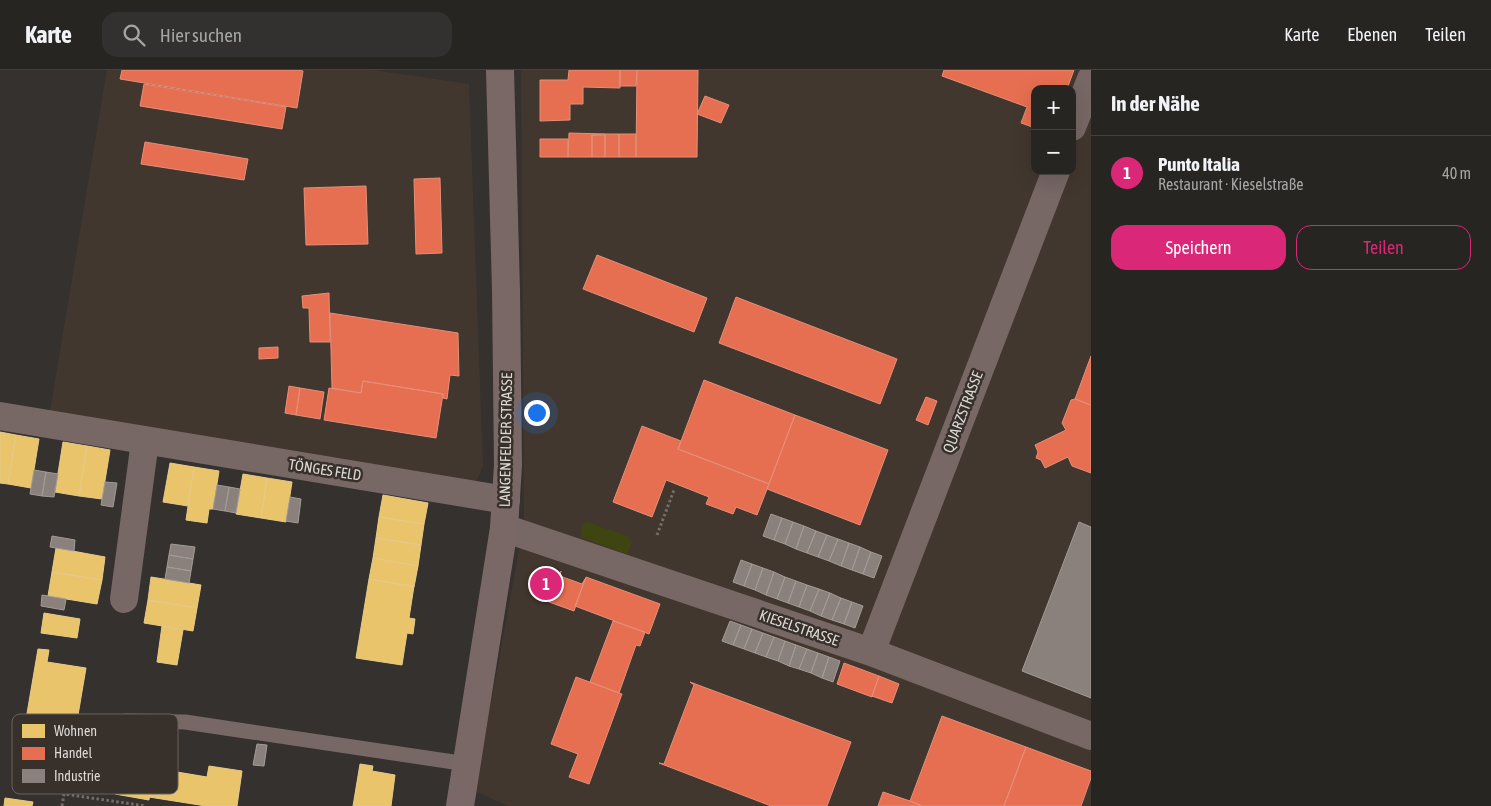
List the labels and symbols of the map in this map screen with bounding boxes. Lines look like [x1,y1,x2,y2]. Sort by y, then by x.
street label: QUARZSTRASSE [939,368,986,455]
street label: LANGENFELDER STRASSE [496,372,515,507]
your location [524,400,550,426]
street label: TÖNGES FELD [288,455,363,484]
pin: 1 [530,565,562,603]
street label: KIESELSTRASSE [757,606,842,649]
legend [12,714,178,794]
text: Wohnen [54,723,97,739]
text: Handel [54,745,92,761]
text: Industrie [54,768,100,784]

